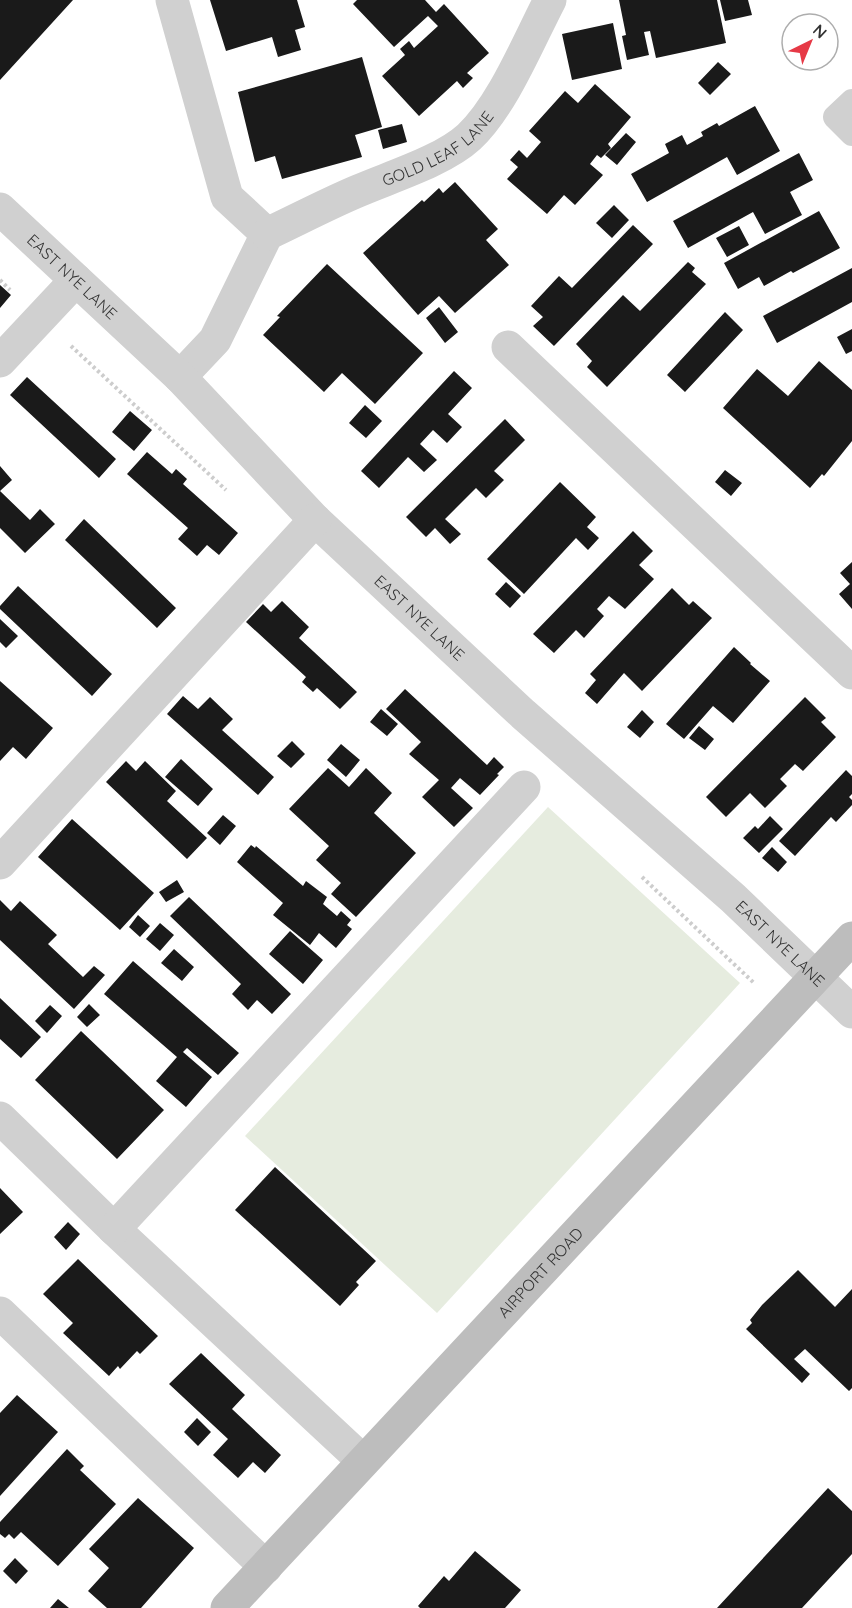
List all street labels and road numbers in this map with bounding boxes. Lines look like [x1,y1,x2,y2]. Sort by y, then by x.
street label: GOLD LEAF LANE [379,107,498,190]
street label: EAST NYE LANE [23,230,122,324]
street label: EAST NYE LANE [370,571,469,665]
street label: EAST NYE LANE [731,896,829,991]
street label: AIRPORT ROAD [493,1223,587,1322]

